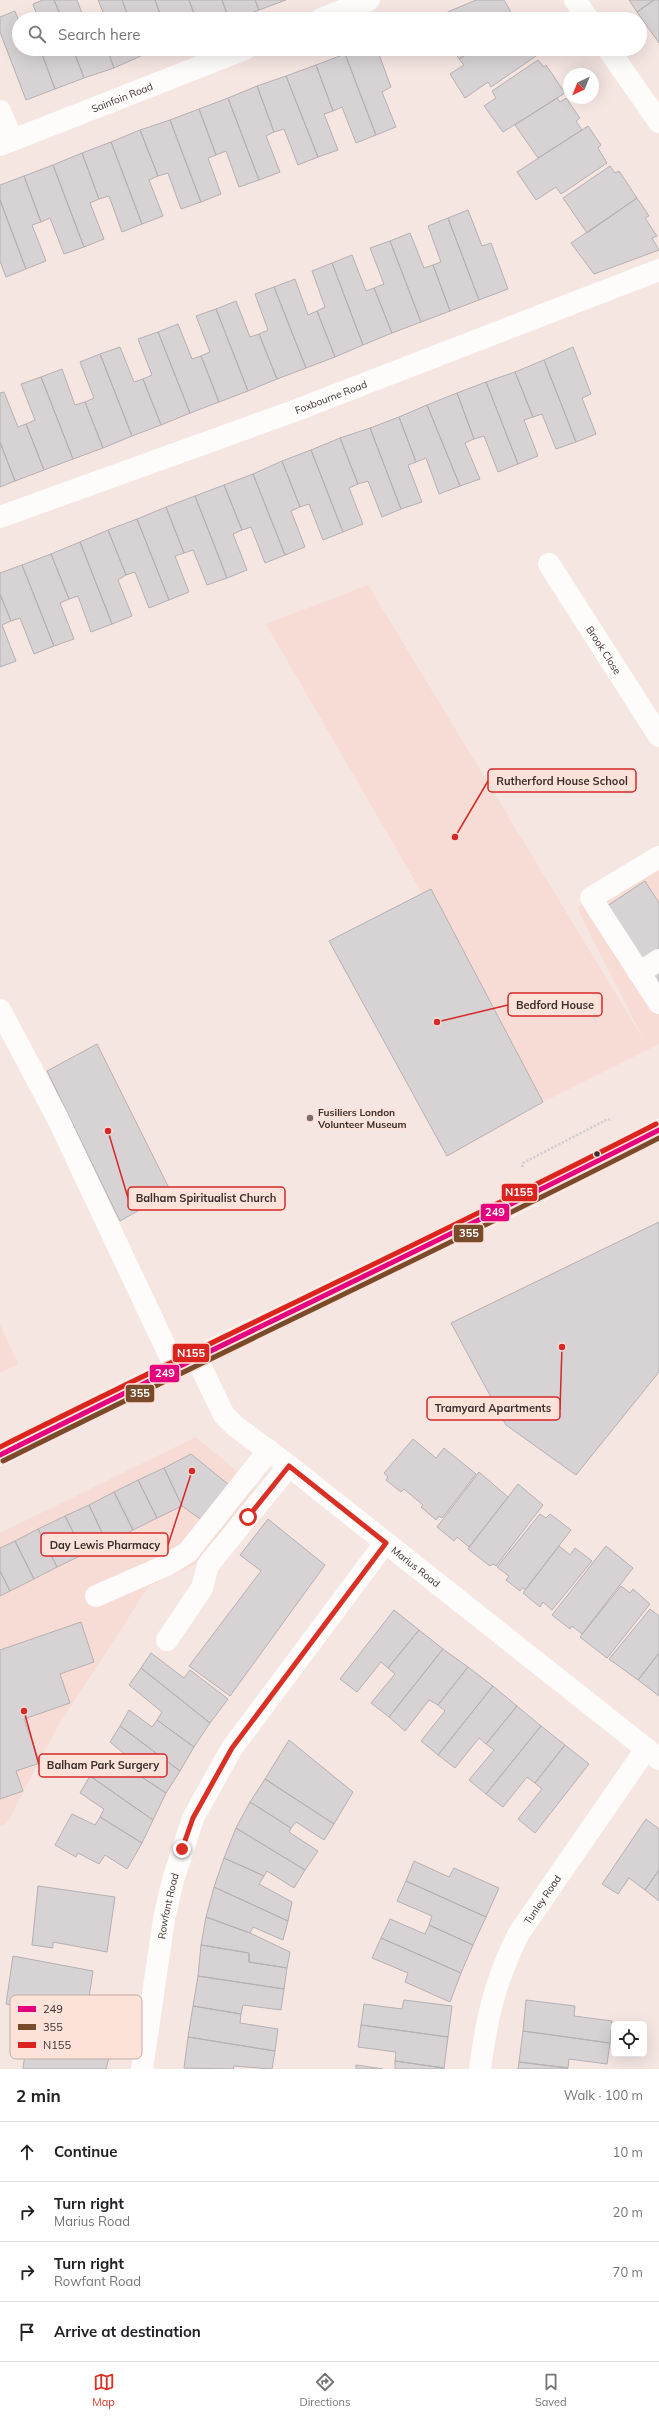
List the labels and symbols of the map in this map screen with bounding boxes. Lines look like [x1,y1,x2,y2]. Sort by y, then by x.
north arrow [563,68,599,104]
street label: Sainfoin Road [90,80,155,116]
street label: Foxbourne Road [293,377,369,417]
street label: Brook Close [583,624,624,677]
callout: Rutherford House School [488,769,636,792]
text: Rutherford House School [496,774,628,788]
callout: Bedford House [508,993,602,1016]
text: Bedford House [516,998,594,1012]
place label: Fusiliers London Volunteer Museum [317,1106,407,1131]
marker: Fusiliers London Volunteer Museum [305,1113,315,1123]
unlabelled marker [592,1149,602,1159]
line badge: N155 [501,1183,538,1202]
text: N155 [505,1185,533,1199]
callout: Balham Spiritualist Church [128,1187,285,1210]
text: Balham Spiritualist Church [136,1191,276,1205]
line badge: 249 [480,1203,510,1222]
text: 249 [485,1205,505,1219]
line badge: 355 [453,1224,484,1243]
text: 355 [459,1226,479,1240]
line badge: N155 [172,1343,210,1363]
text: N155 [177,1346,205,1360]
line badge: 249 [149,1364,180,1383]
text: 249 [155,1366,175,1380]
line badge: 355 [125,1384,155,1403]
text: 355 [130,1386,150,1400]
callout: Tramyard Apartments [427,1397,560,1420]
text: Tramyard Apartments [435,1401,552,1415]
route start [239,1508,257,1526]
callout: Day Lewis Pharmacy [41,1533,168,1556]
text: Day Lewis Pharmacy [50,1538,160,1552]
street label: Marius Road [389,1544,443,1590]
callout: Balham Park Surgery [39,1754,167,1777]
text: Balham Park Surgery [47,1758,159,1772]
route end [173,1840,191,1858]
street label: Rowfant Road [155,1872,182,1940]
street label: Tunley Road [521,1873,564,1927]
legend [10,1995,142,2059]
text: 249 [43,2002,63,2016]
text: 355 [43,2020,63,2034]
text: N155 [43,2038,71,2052]

